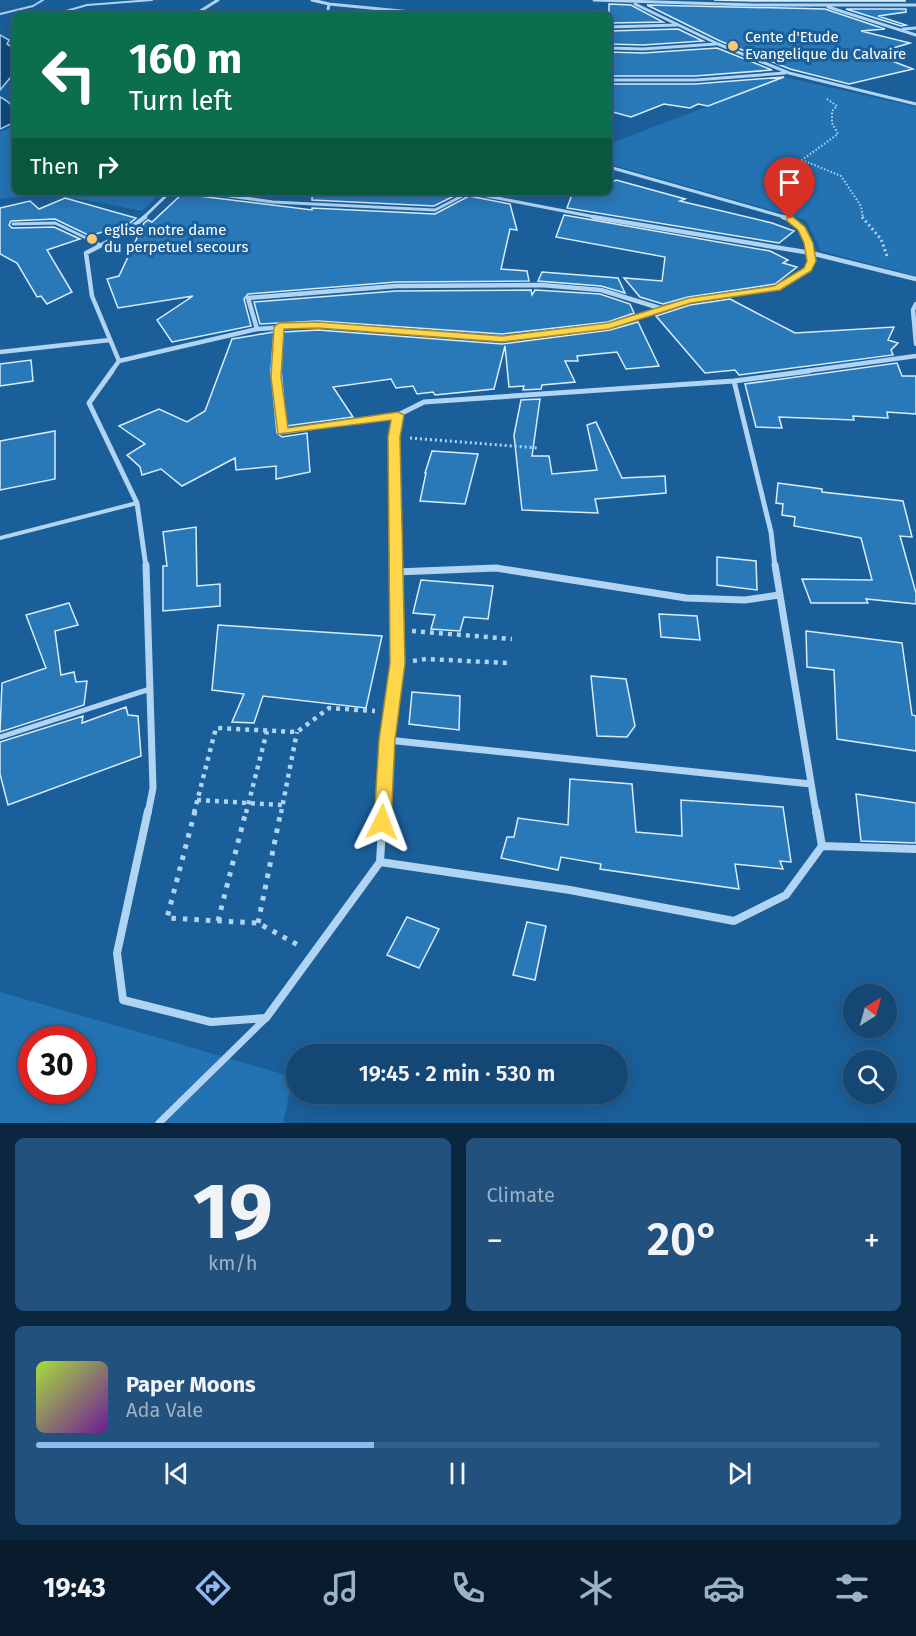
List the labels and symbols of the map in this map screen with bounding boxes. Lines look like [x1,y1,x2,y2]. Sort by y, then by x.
place label: Cente d'Etude Evangelique du Calvaire [745,28,906,63]
marker: Cente d'Etude Evangelique du Calvaire [726,39,740,53]
pin [764,157,815,219]
place label: eglise notre dame du perpetuel secours [104,221,248,256]
marker: eglise notre dame du perpetuel secours [85,232,99,246]
position arrow [350,790,414,854]
north arrow [843,984,897,1038]
speed limit sign: 30 [18,1026,96,1104]

